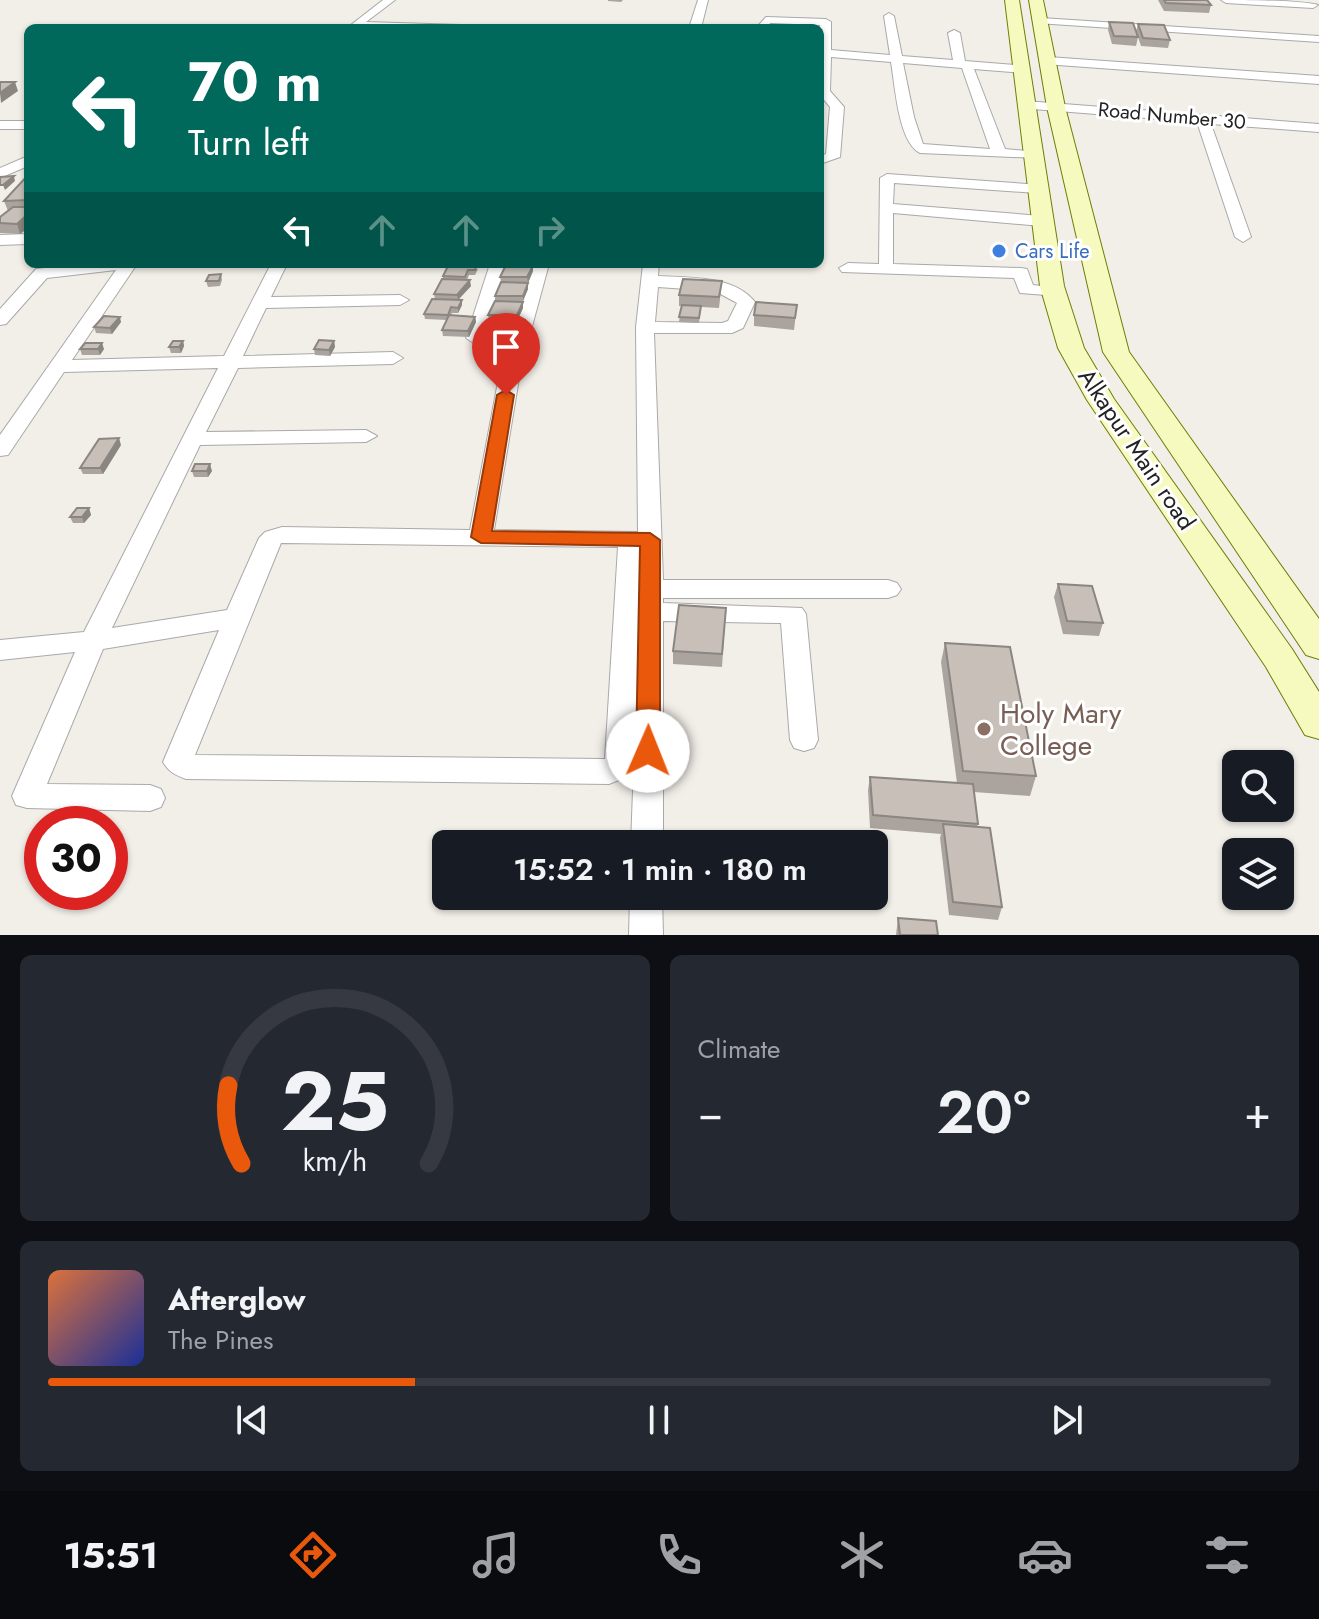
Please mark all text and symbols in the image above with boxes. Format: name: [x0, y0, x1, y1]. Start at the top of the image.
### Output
text: 70 m: [188, 41, 322, 122]
icon: left: [56, 56, 160, 160]
street label: Road Number 30: [1097, 95, 1247, 137]
text: Turn left: [188, 116, 309, 168]
icon: left: [276, 208, 320, 252]
icon: ahead: [360, 208, 404, 252]
icon: ahead: [444, 208, 488, 252]
icon: right: [528, 208, 572, 252]
place label: Cars Life: [1015, 237, 1089, 266]
marker: Cars Life: [990, 242, 1008, 260]
pin: [472, 313, 540, 395]
icon: arrive: [484, 325, 528, 369]
street label: Alkapur Main road: [1070, 361, 1204, 537]
place label: Holy Mary College: [1000, 693, 1122, 766]
position arrow: [606, 709, 690, 793]
marker: Holy Mary College: [975, 720, 993, 738]
map controls: [1222, 750, 1294, 910]
button: search: [1222, 750, 1294, 822]
speed limit sign: 30: [24, 806, 128, 910]
button: layers: [1222, 838, 1294, 910]
text: 15:52 · 1 min · 180 m: [513, 848, 807, 891]
text: Climate: [698, 1030, 780, 1068]
text: 25: [281, 1041, 389, 1161]
text: 20°: [937, 1069, 1031, 1156]
text: −: [698, 1081, 723, 1145]
text: +: [1244, 1081, 1271, 1145]
text: km/h: [302, 1140, 367, 1182]
text: Afterglow: [168, 1278, 305, 1321]
text: The Pines: [168, 1321, 273, 1359]
icon: previous: [230, 1398, 274, 1442]
icon: pause: [637, 1398, 681, 1442]
icon: next: [1045, 1398, 1089, 1442]
icon: directions: [285, 1527, 341, 1583]
icon: music: [468, 1527, 524, 1583]
icon: phone: [651, 1527, 707, 1583]
icon: climate: [834, 1527, 890, 1583]
icon: car: [1017, 1527, 1073, 1583]
icon: filters: [1199, 1527, 1255, 1583]
text: 15:51: [63, 1529, 158, 1581]

